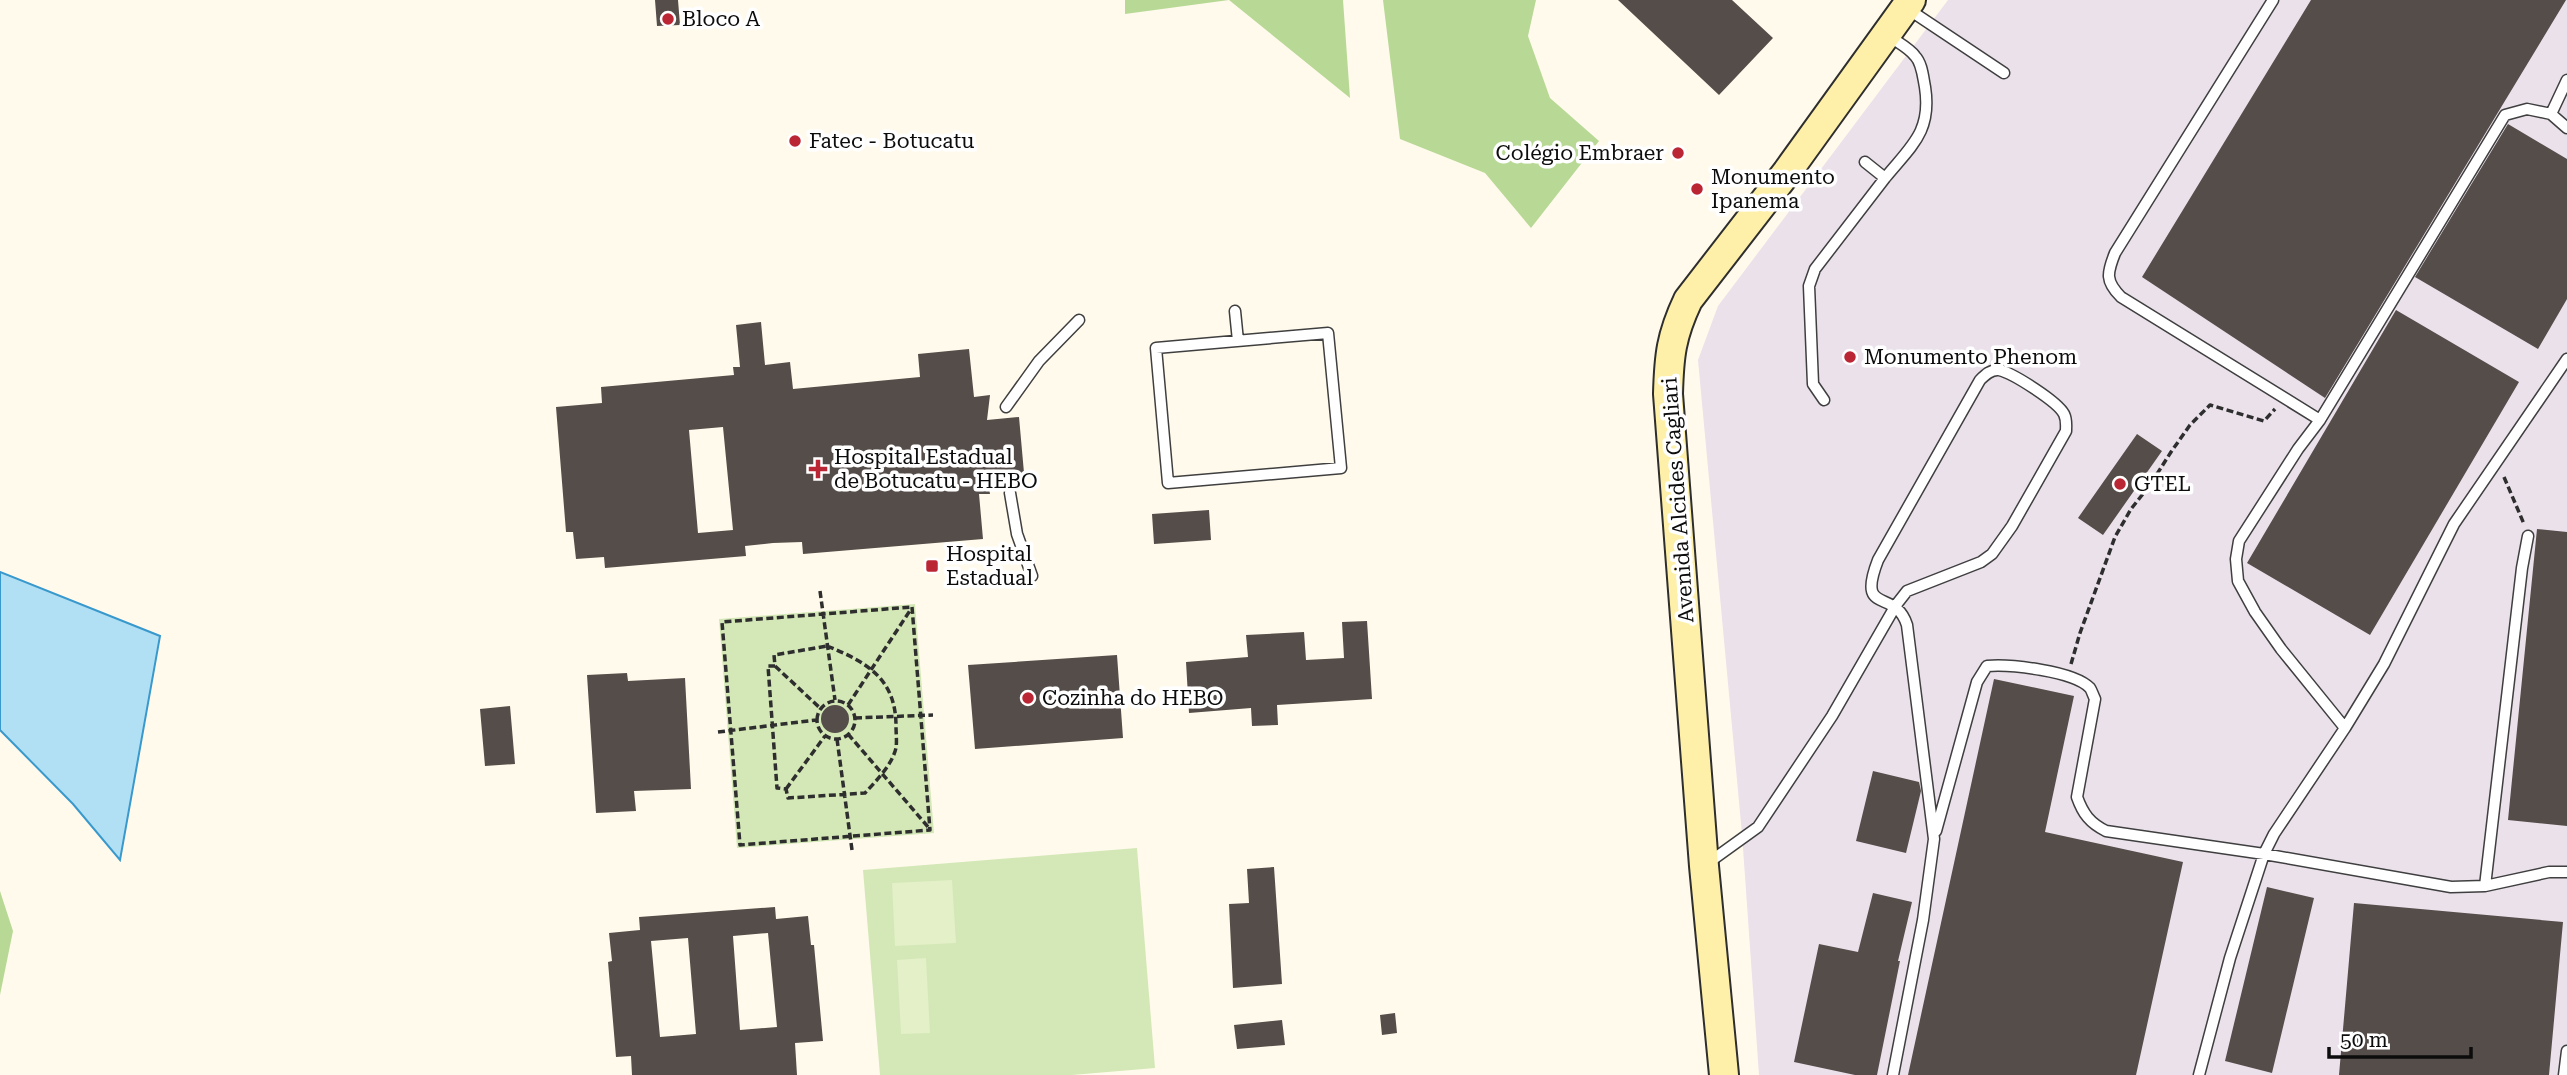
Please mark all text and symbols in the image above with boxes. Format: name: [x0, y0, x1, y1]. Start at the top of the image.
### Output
place label: Bloco A: [682, 7, 760, 31]
marker: Bloco A: [660, 11, 676, 27]
place label: Fatec - Botucatu: [809, 129, 974, 153]
marker: Fatec - Botucatu: [787, 133, 803, 149]
place label: Colégio Embraer: [1496, 141, 1664, 165]
marker: Colégio Embraer: [1670, 145, 1686, 161]
place label: Monumento Ipanema: [1711, 165, 1835, 213]
marker: Monumento Ipanema: [1689, 181, 1705, 197]
place label: Monumento Phenom: [1864, 345, 2077, 369]
marker: Monumento Phenom: [1842, 349, 1858, 365]
street label: Avenida Alcides Cagliari: [1657, 376, 1699, 624]
place label: Hospital Estadual de Botucatu - HEBO: [834, 445, 1038, 493]
marker: Hospital Estadual de Botucatu - HEBO: [808, 459, 828, 479]
place label: GTEL: [2134, 472, 2191, 496]
marker: GTEL: [2112, 476, 2128, 492]
place label: Hospital Estadual: [946, 542, 1033, 590]
marker: Hospital Estadual: [924, 558, 940, 574]
place label: Cozinha do HEBO: [1042, 686, 1223, 710]
marker: Cozinha do HEBO: [1020, 690, 1036, 706]
scale bar: [2329, 1016, 2471, 1060]
text: 50 m: [2340, 1028, 2388, 1052]

